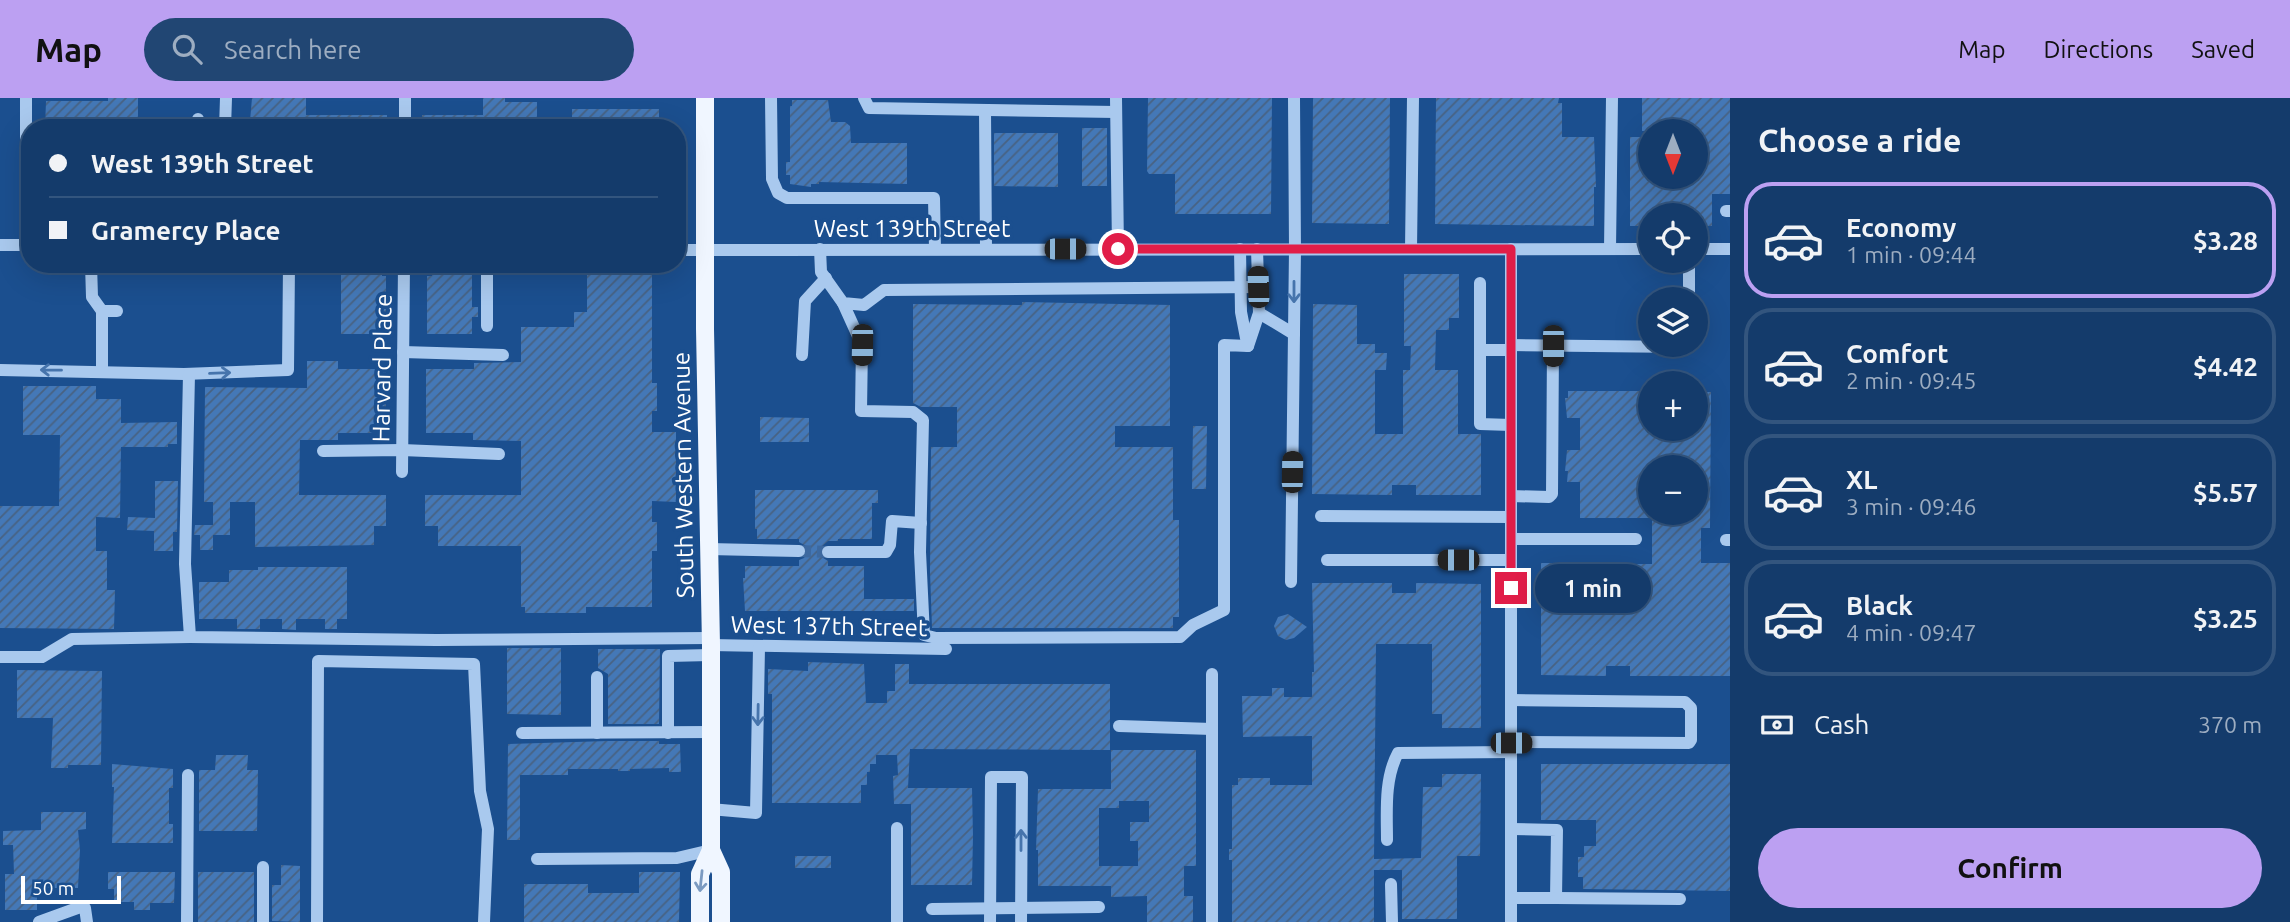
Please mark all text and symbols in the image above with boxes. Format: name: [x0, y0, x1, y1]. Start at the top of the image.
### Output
search box: [144, 18, 634, 81]
icon: search: [168, 30, 206, 68]
text: Map: [35, 31, 102, 68]
text: Search here: [224, 35, 362, 64]
text: Map: [1958, 36, 2005, 63]
text: Directions: [2043, 36, 2153, 63]
text: Saved: [2191, 36, 2255, 63]
north arrow: [1638, 119, 1708, 189]
map controls: [1638, 119, 1708, 525]
text: Choose a ride: [1758, 122, 1961, 158]
text: West 139th Street: [91, 149, 314, 178]
button: locate: [1638, 203, 1708, 273]
icon: car: [1762, 209, 1825, 272]
text: Economy: [1846, 213, 1956, 242]
street label: West 139th Street: [814, 215, 1011, 242]
text: Gramercy Place: [91, 216, 280, 245]
text: $3.28: [2193, 226, 2258, 255]
route start: [1102, 233, 1134, 265]
car: [1045, 239, 1087, 260]
text: 1 min · 09:44: [1846, 242, 1977, 267]
car: [1247, 266, 1270, 308]
one-way arrow: [1287, 280, 1301, 303]
button: layers: [1638, 287, 1708, 357]
street label: Harvard Place: [367, 293, 397, 443]
car: [852, 324, 873, 366]
car: [1543, 325, 1564, 367]
icon: car: [1762, 335, 1825, 398]
text: Comfort: [1846, 339, 1949, 368]
street label: South Western Avenue: [667, 352, 699, 598]
text: $4.42: [2193, 352, 2258, 381]
one-way arrow: [40, 364, 63, 377]
one-way arrow: [208, 366, 231, 379]
text: 2 min · 09:45: [1846, 368, 1977, 393]
button: +: [1638, 371, 1708, 441]
car: [1282, 451, 1303, 493]
button: −: [1638, 455, 1708, 525]
icon: car: [1762, 461, 1825, 524]
text: XL: [1846, 465, 1877, 494]
text: $5.57: [2193, 478, 2258, 507]
text: 3 min · 09:46: [1846, 494, 1977, 519]
car: [1438, 550, 1480, 571]
callout: 1 min: [1536, 564, 1651, 612]
route end: [1495, 572, 1527, 604]
text: 1 min: [1564, 576, 1622, 601]
icon: car: [1762, 587, 1825, 650]
text: Black: [1846, 591, 1913, 620]
text: $3.25: [2193, 604, 2258, 633]
street label: West 137th Street: [730, 611, 928, 641]
text: 4 min · 09:47: [1846, 620, 1977, 645]
one-way arrow: [751, 704, 764, 727]
icon: cash: [1758, 706, 1796, 744]
text: Cash: [1814, 710, 1869, 739]
text: 370 m: [2198, 712, 2262, 737]
car: [1491, 733, 1533, 754]
one-way arrow: [1014, 828, 1028, 851]
button: Confirm: [1758, 828, 2262, 908]
one-way arrow: [694, 869, 707, 892]
scale bar: [21, 873, 121, 905]
text: 50 m: [32, 877, 74, 899]

